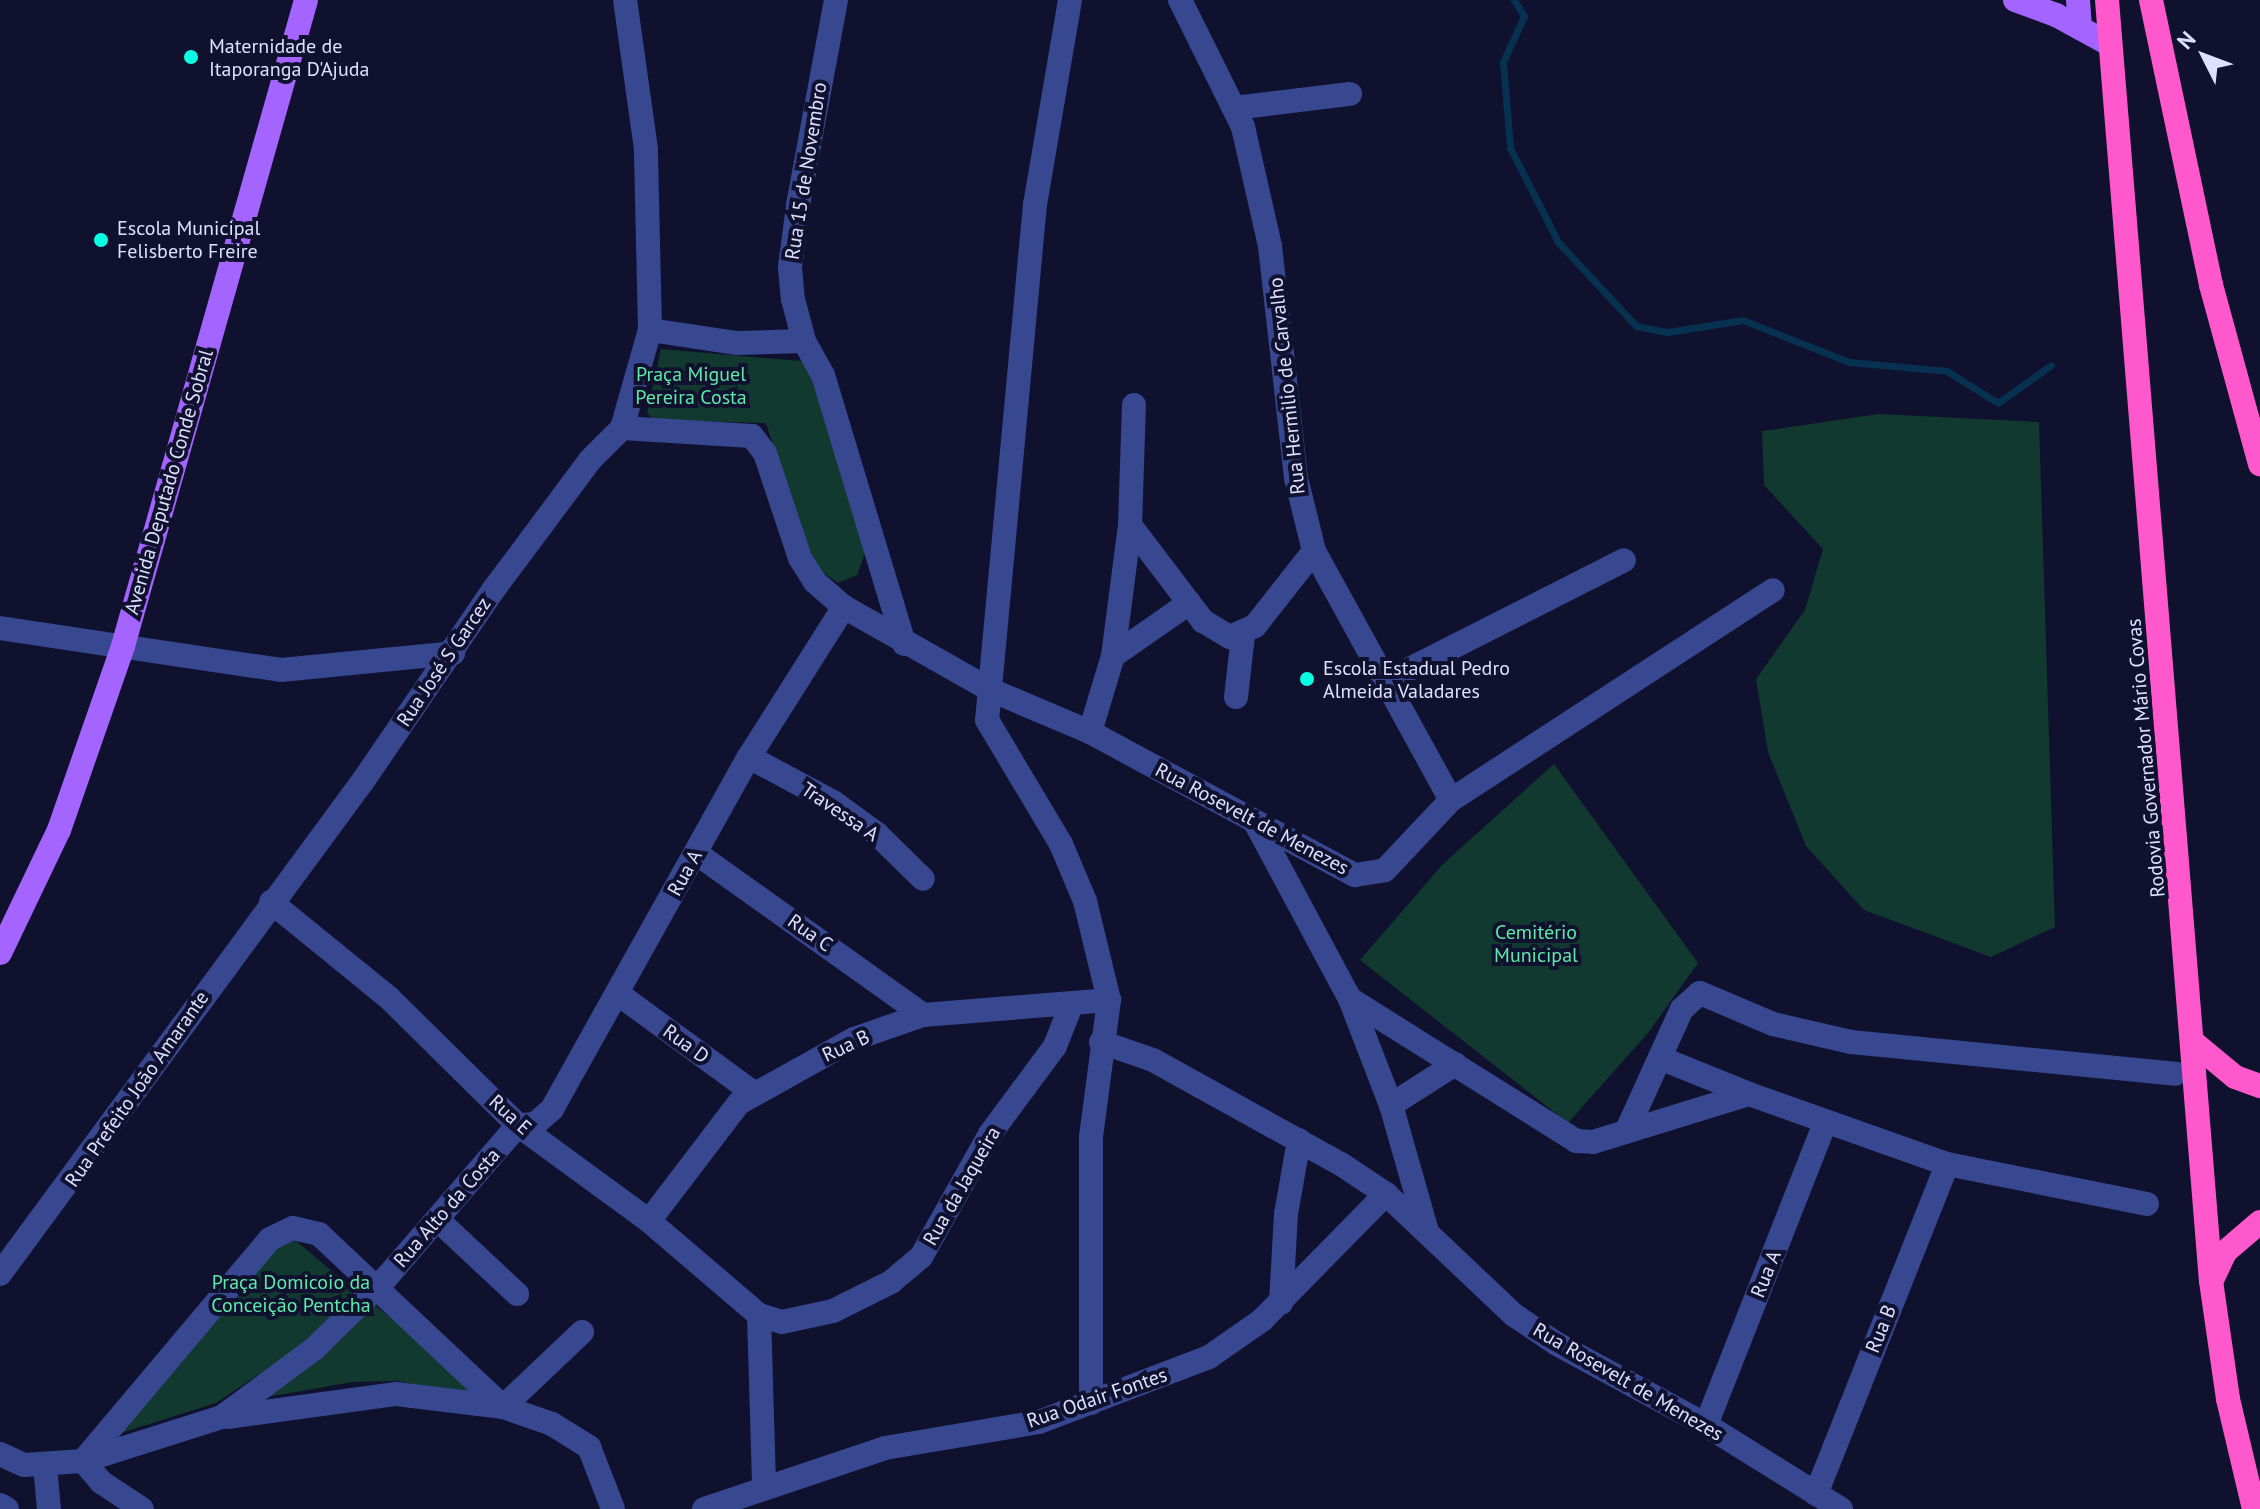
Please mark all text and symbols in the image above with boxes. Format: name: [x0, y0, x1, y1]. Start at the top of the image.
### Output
north arrow: [2164, 16, 2244, 96]
text: N: [2171, 25, 2201, 55]
place label: Maternidade de Itaporanga D'Ajuda: [209, 34, 369, 81]
marker: Maternidade de Itaporanga D'Ajuda: [180, 46, 202, 68]
street label: Rua 15 de Novembro: [780, 81, 832, 261]
place label: Escola Municipal Felisberto Freire: [117, 216, 260, 263]
marker: Escola Municipal Felisberto Freire: [92, 231, 110, 249]
street label: Rua Hermilio de Carvalho: [1264, 276, 1310, 496]
street label: Avenida Deputado Conde Sobral: [120, 347, 218, 617]
park label: Praça Miguel Pereira Costa: [635, 362, 747, 409]
street label: Rua José S Garcez: [392, 593, 496, 731]
street label: Rodovia Governador Mário Covas: [2122, 618, 2170, 898]
place label: Escola Estadual Pedro Almeida Valadares: [1323, 656, 1510, 703]
marker: Escola Estadual Pedro Almeida Valadares: [1298, 670, 1316, 688]
street label: Rua Rosevelt de Menezes: [1151, 758, 1353, 880]
street label: Travessa A: [796, 777, 884, 847]
street label: Rua A: [663, 846, 707, 900]
street label: Rua C: [783, 909, 837, 957]
park label: Cemitério Municipal: [1494, 921, 1578, 968]
street label: Rua Prefeito João Amarante: [60, 986, 214, 1192]
street label: Rua D: [658, 1019, 714, 1069]
street label: Rua B: [819, 1025, 873, 1067]
street label: Rua E: [484, 1090, 536, 1140]
street label: Rua da Jaqueira: [918, 1122, 1006, 1250]
street label: Rua Alto da Costa: [389, 1143, 505, 1273]
street label: Rua A: [1746, 1247, 1786, 1301]
park label: Praça Domicoio da Conceição Pentcha: [211, 1270, 371, 1317]
street label: Rua B: [1861, 1302, 1901, 1356]
street label: Rua Rosevelt de Menezes: [1529, 1318, 1727, 1446]
street label: Rua Odair Fontes: [1024, 1363, 1170, 1433]

